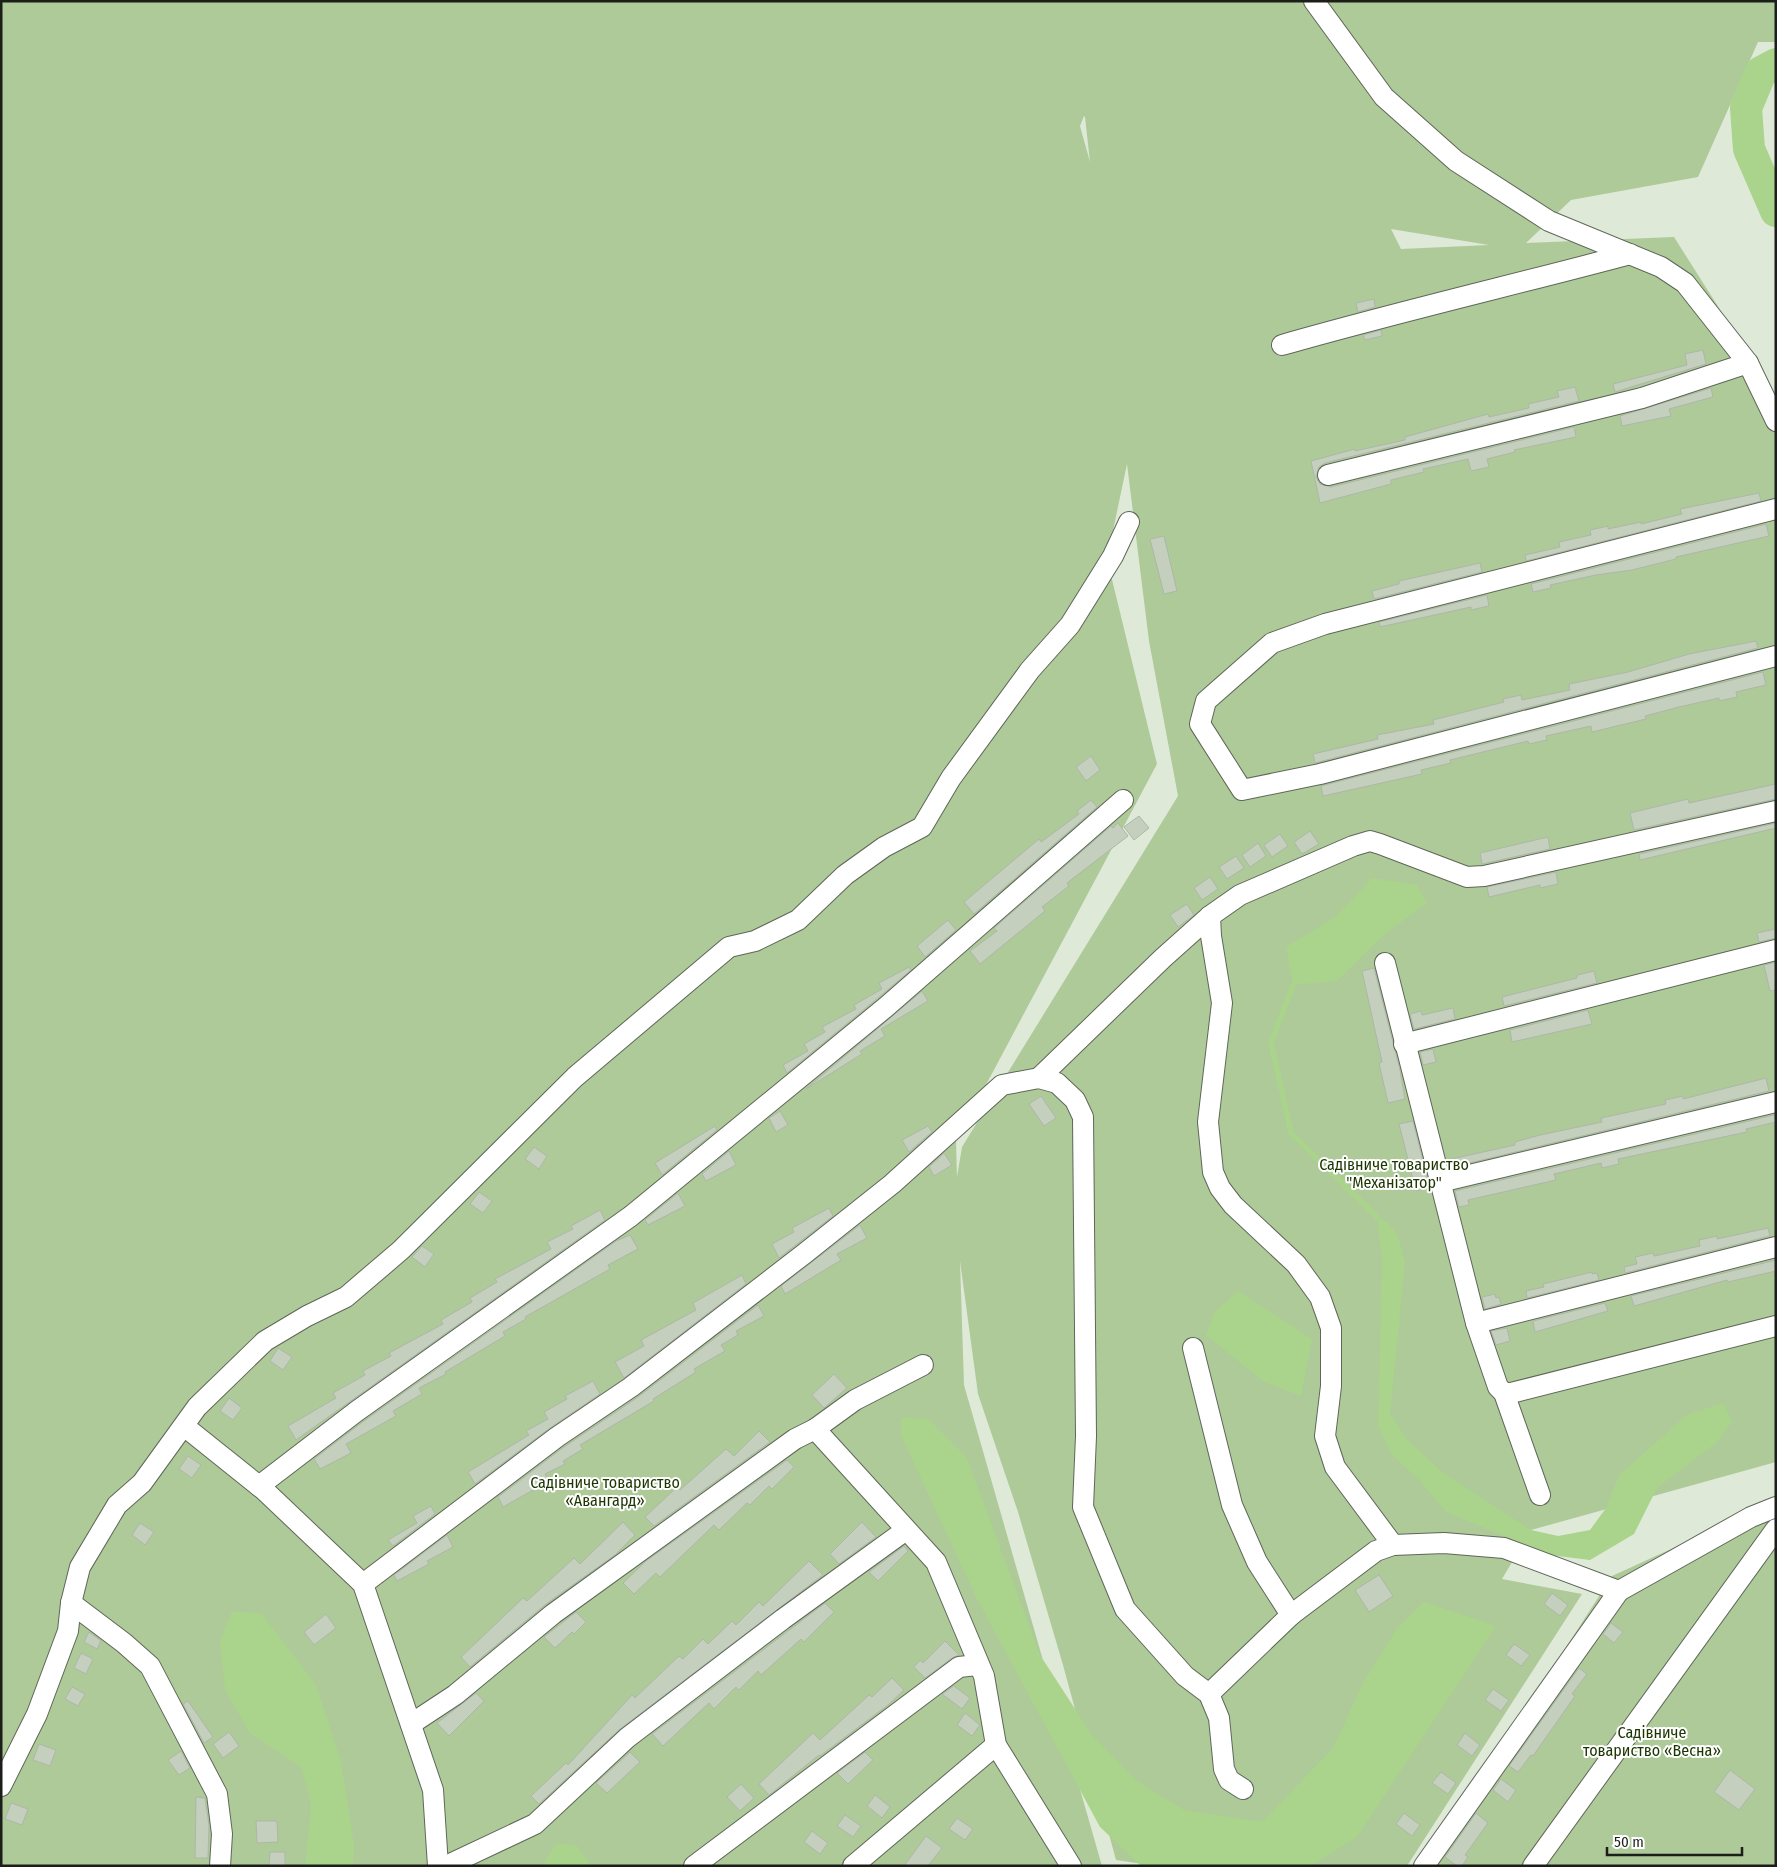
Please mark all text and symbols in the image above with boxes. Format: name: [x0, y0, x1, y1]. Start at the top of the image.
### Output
park label: Садівниче товариство "Механізатор": [1319, 1155, 1469, 1192]
park label: Садівниче товариство «Авангард»: [530, 1473, 680, 1510]
park label: Садівниче товариство «Весна»: [1583, 1723, 1721, 1760]
scale bar: [1607, 1824, 1742, 1856]
text: 50 m: [1614, 1833, 1644, 1851]

